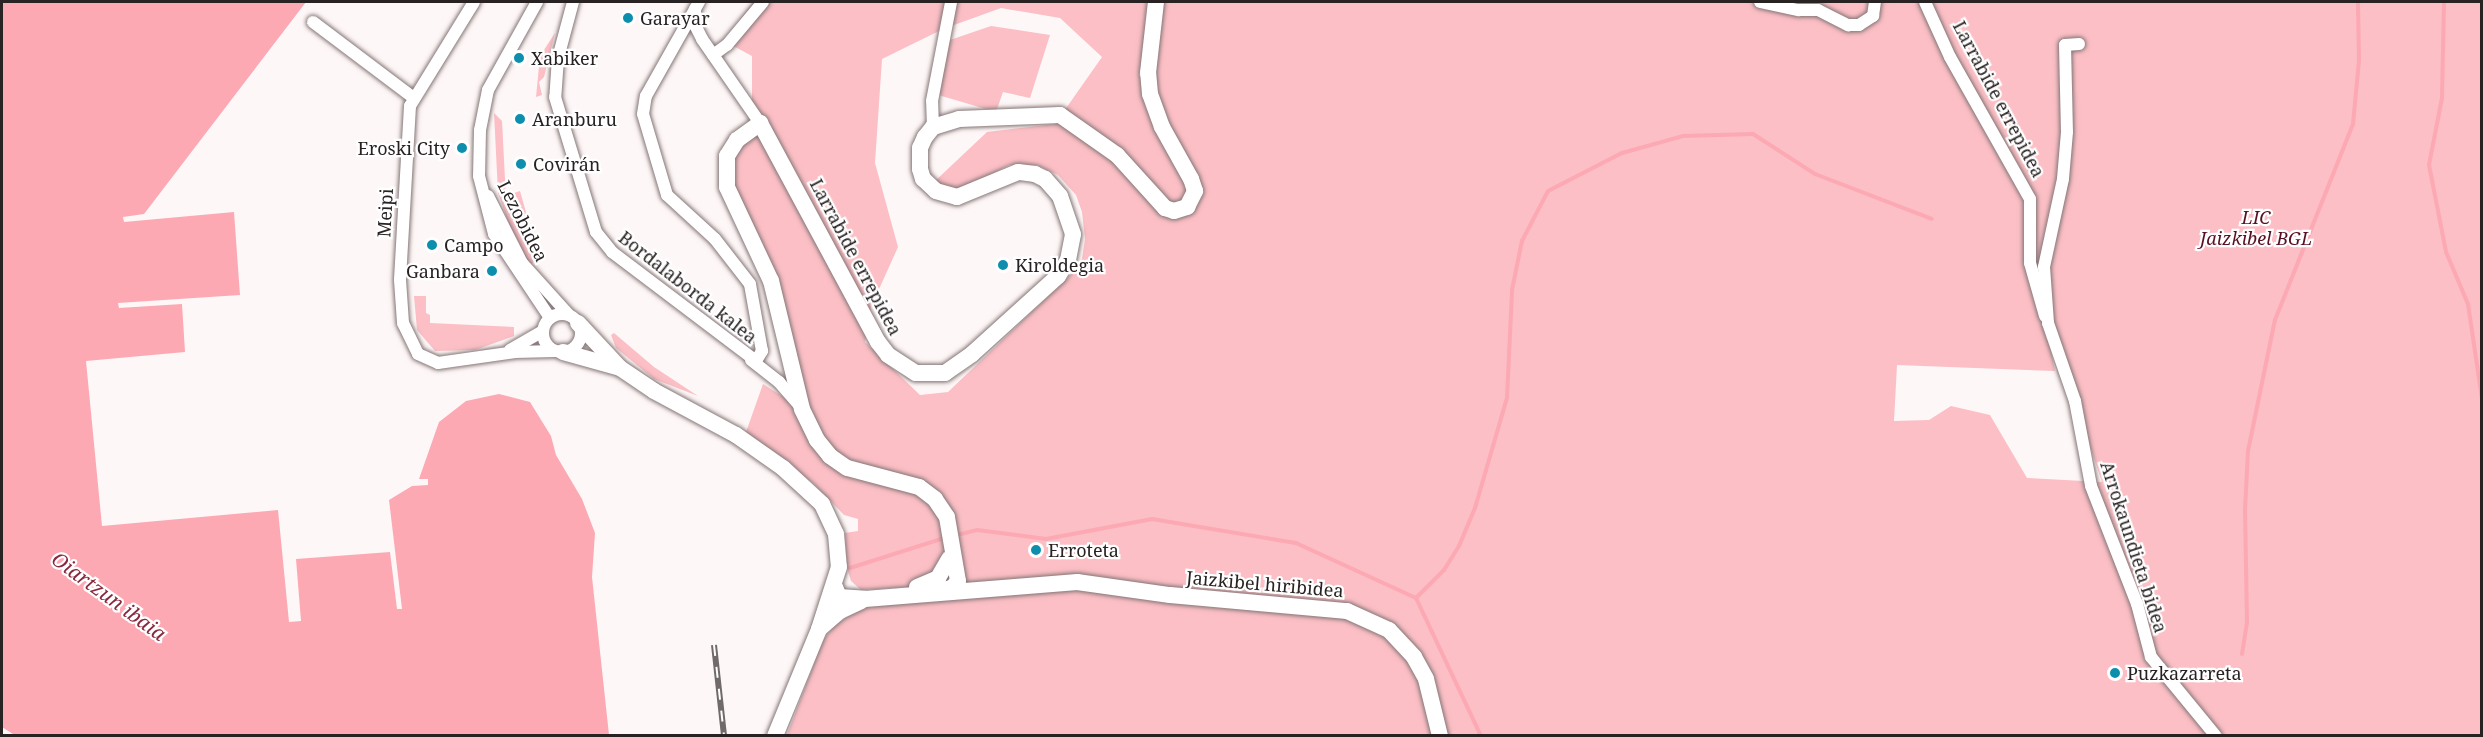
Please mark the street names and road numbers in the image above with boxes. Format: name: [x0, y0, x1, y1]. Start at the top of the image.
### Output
street label: Larrabide errepidea: [1949, 17, 2049, 181]
street label: Larrabide errepidea: [806, 175, 906, 339]
street label: Lezobidea: [493, 177, 553, 265]
street label: Meipi: [373, 188, 397, 238]
street label: Bordalaborda kalea: [615, 226, 761, 348]
street label: Arrokaundieta bidea: [2096, 459, 2172, 635]
street label: Jaizkibel hiribidea: [1185, 566, 1345, 602]

